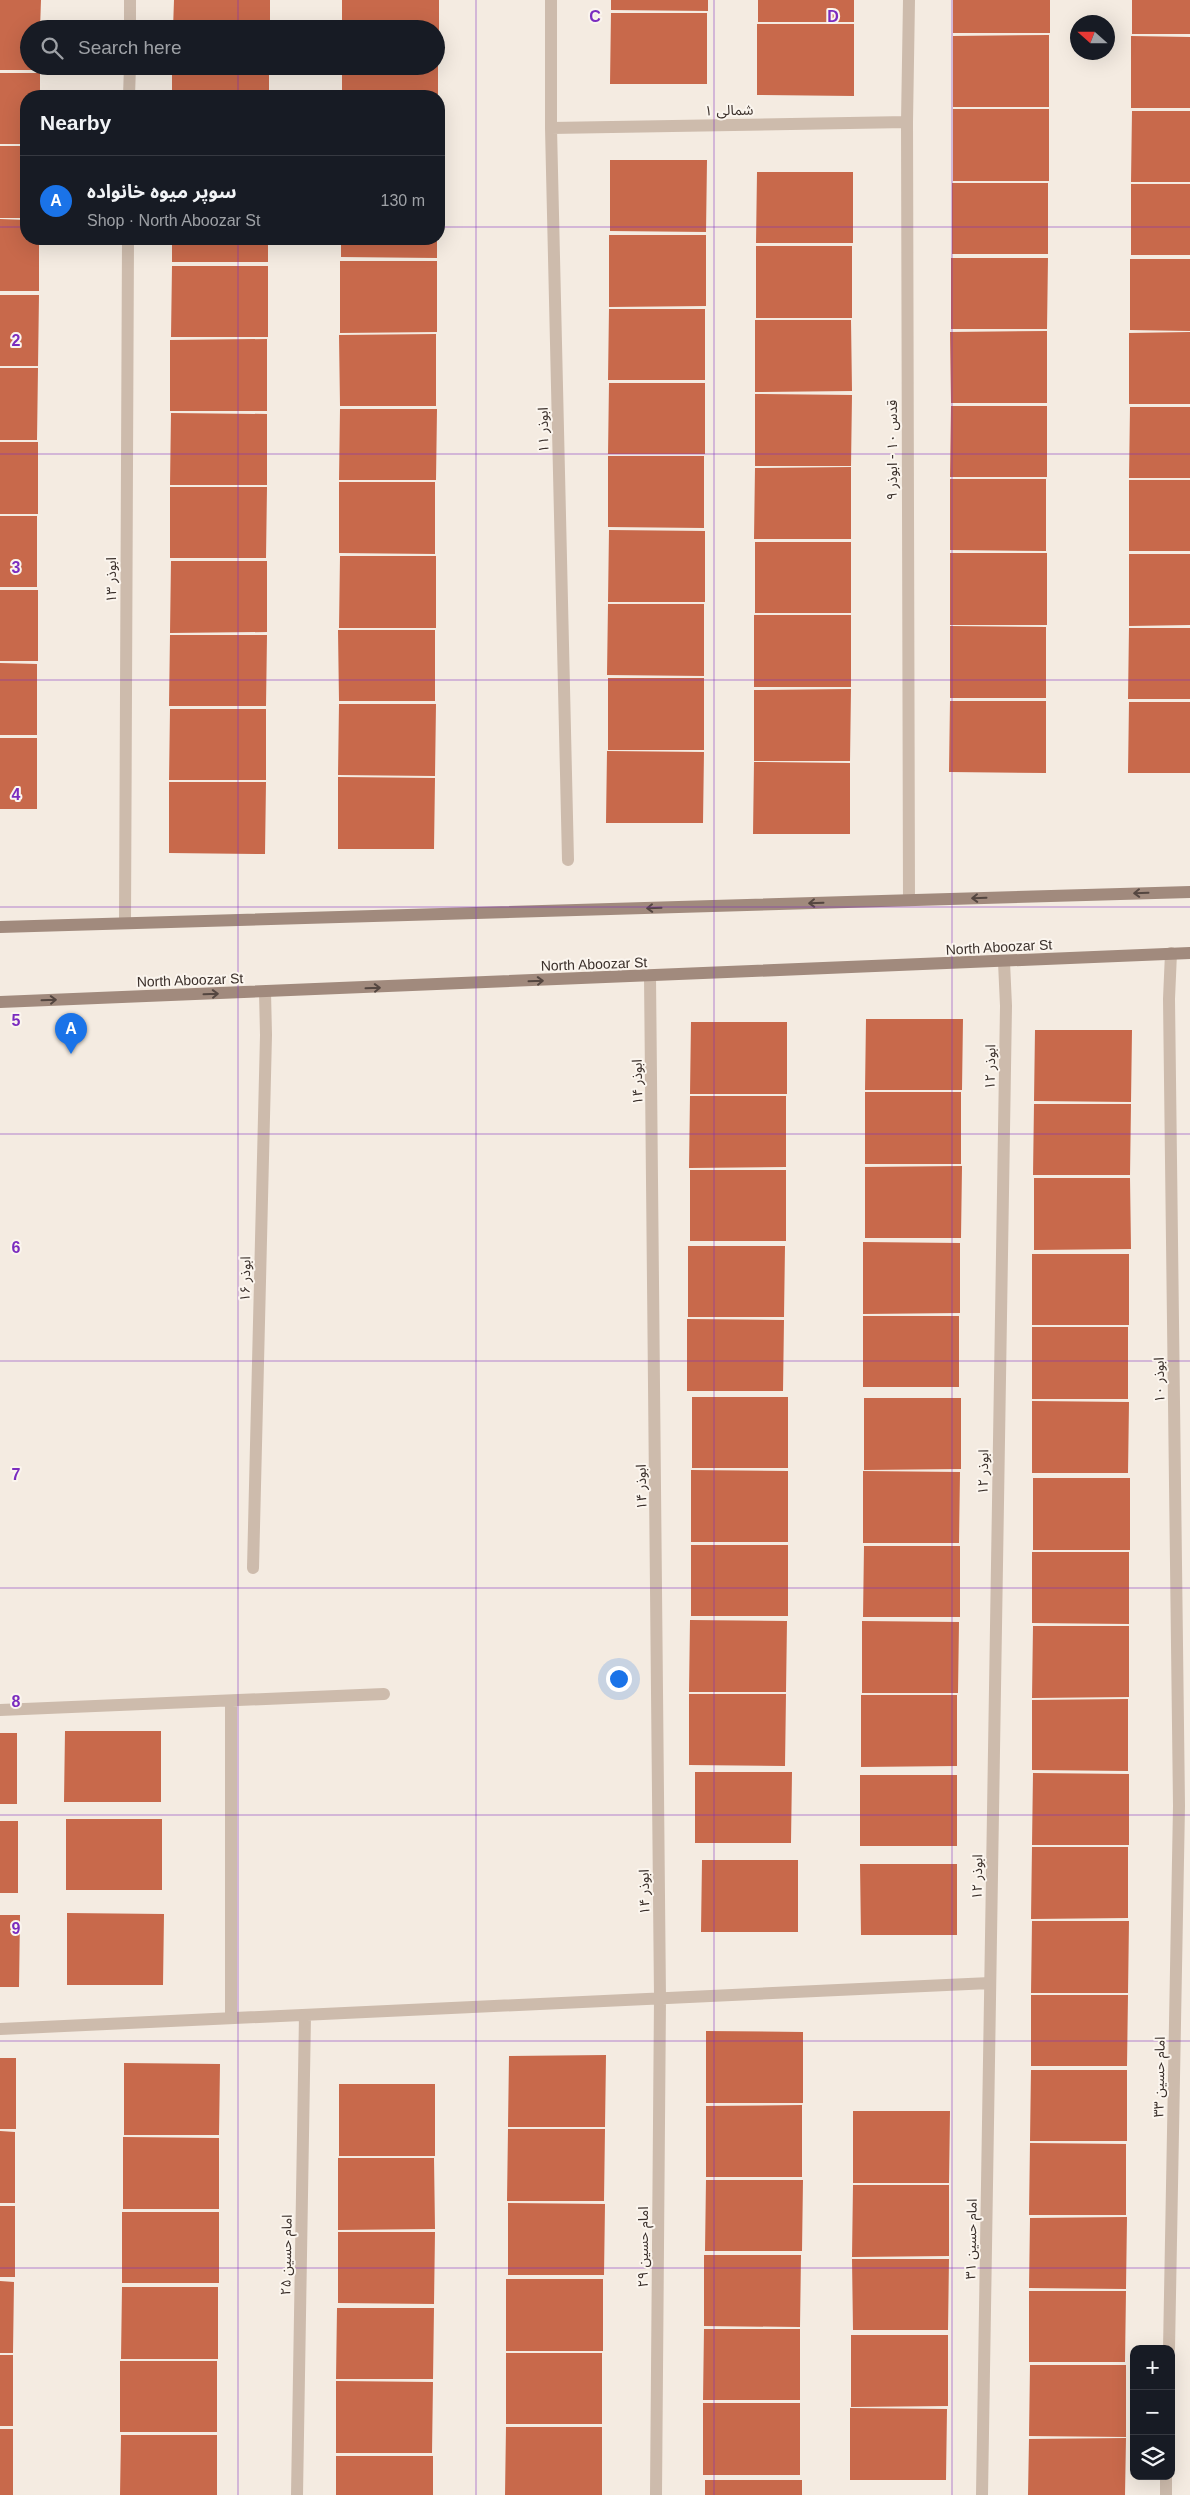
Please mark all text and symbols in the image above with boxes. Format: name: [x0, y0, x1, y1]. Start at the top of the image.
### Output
text: C: [589, 8, 601, 25]
text: D: [827, 8, 839, 25]
north arrow: [1070, 15, 1115, 60]
search box: [20, 20, 445, 75]
icon: search: [38, 34, 66, 62]
text: Search here: [78, 37, 182, 58]
street label: شمالی ۱: [704, 102, 754, 119]
text: Nearby: [40, 111, 111, 134]
text: سوپر میوه خانواده: [87, 181, 237, 202]
text: A: [50, 192, 62, 209]
text: 130 m: [381, 192, 425, 209]
text: Shop · North Aboozar St: [87, 212, 260, 229]
text: 2: [12, 332, 21, 349]
street label: قدس ۱۰ - ابوذر ۹: [884, 400, 901, 500]
street label: ابوذر ۱۱: [535, 407, 552, 453]
street label: ابوذر ۱۳: [103, 557, 120, 603]
text: 3: [12, 559, 21, 576]
text: 4: [12, 786, 21, 803]
one-way arrow: [1134, 888, 1150, 898]
one-way arrow: [971, 893, 988, 903]
one-way arrow: [809, 898, 825, 907]
one-way arrow: [646, 903, 662, 912]
street label: North Aboozar St: [945, 936, 1053, 958]
street label: North Aboozar St: [540, 954, 648, 974]
street label: North Aboozar St: [136, 970, 244, 990]
one-way arrow: [528, 976, 544, 986]
one-way arrow: [365, 983, 381, 992]
one-way arrow: [202, 989, 219, 999]
one-way arrow: [40, 996, 56, 1005]
text: 5: [12, 1012, 21, 1029]
pin: A: [55, 1013, 87, 1054]
street label: ابوذر ۱۲: [982, 1044, 999, 1090]
street label: ابوذر ۱۴: [629, 1059, 646, 1105]
text: 6: [12, 1239, 21, 1256]
street label: ابوذر ۱۶: [237, 1256, 254, 1302]
street label: ابوذر ۱۰: [1151, 1357, 1168, 1403]
street label: ابوذر ۱۲: [975, 1449, 992, 1495]
street label: ابوذر ۱۴: [633, 1464, 650, 1510]
text: 7: [12, 1466, 21, 1483]
your location: [606, 1666, 632, 1692]
text: 8: [12, 1693, 21, 1710]
street label: ابوذر ۱۲: [969, 1854, 986, 1900]
street label: ابوذر ۱۴: [636, 1869, 653, 1915]
text: 9: [12, 1920, 21, 1937]
street label: امام حسین ۳۳: [1150, 2036, 1171, 2118]
street label: امام حسین ۳۱: [962, 2198, 983, 2280]
street label: امام حسین ۲۹: [635, 2207, 654, 2287]
street label: امام حسین ۲۵: [277, 2214, 298, 2296]
map controls: [1130, 2345, 1175, 2480]
button: +: [1130, 2345, 1175, 2390]
button: −: [1130, 2390, 1175, 2435]
button: layers: [1130, 2435, 1175, 2480]

